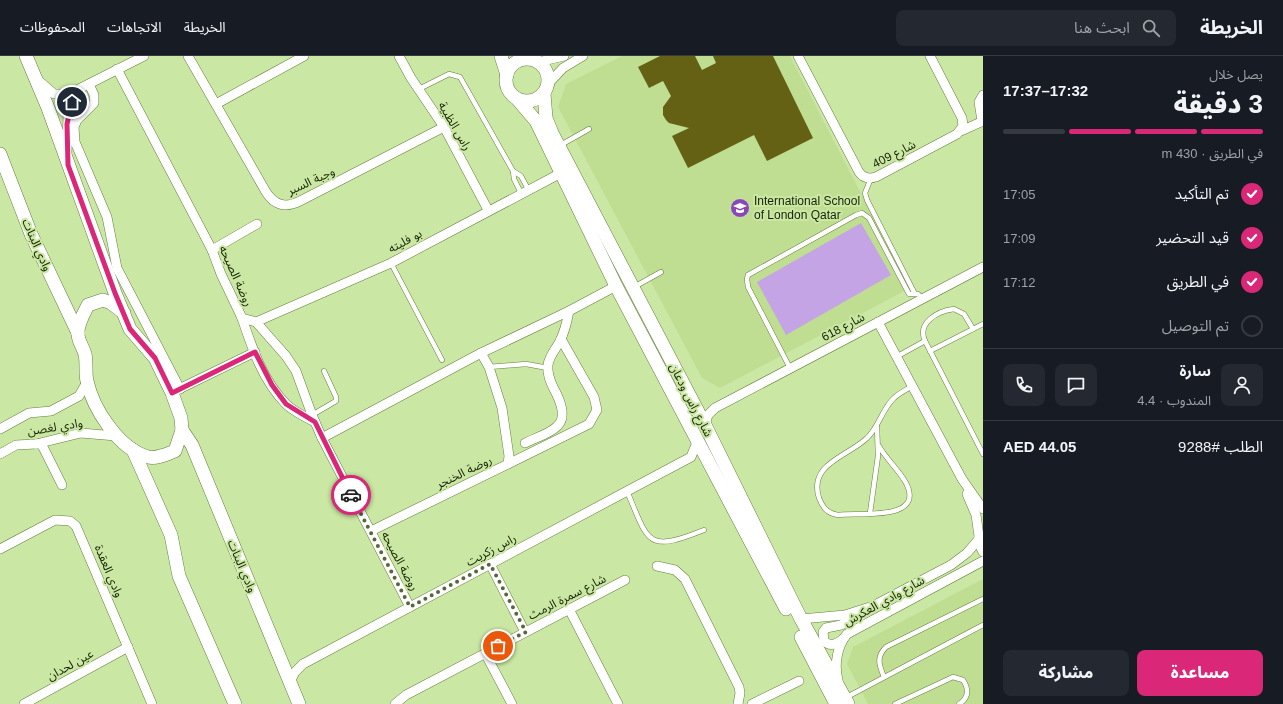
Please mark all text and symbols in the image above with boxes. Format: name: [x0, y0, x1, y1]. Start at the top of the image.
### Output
search box: [896, 10, 1176, 46]
icon: search: [1140, 17, 1162, 39]
text: الخريطة: [1200, 17, 1263, 38]
text: المحفوظات: [20, 19, 85, 35]
text: الاتجاهات: [107, 19, 162, 35]
text: الخريطة: [184, 19, 226, 35]
text: ابحث هنا: [1074, 19, 1130, 36]
text: يصل خلال: [1209, 67, 1263, 82]
text: 17:32–17:37: [1003, 82, 1088, 99]
pin: [55, 85, 89, 119]
text: 3 دقيقة: [1173, 89, 1263, 119]
icon: home: [61, 91, 83, 113]
street label: راس الظبية: [435, 99, 474, 153]
street label: شارع 409: [870, 137, 919, 173]
text: في الطريق · 430 m: [1161, 146, 1263, 161]
street label: وجبة السبر: [284, 164, 337, 199]
icon: check: [1241, 183, 1263, 205]
text: تم التأكيد: [1175, 185, 1229, 202]
text: 17:05: [1003, 187, 1036, 202]
place label: International School of London Qatar: [754, 194, 860, 222]
school or university icon: International School of London Qatar: [729, 197, 751, 219]
street label: وادي البنات: [17, 217, 55, 275]
street label: بو فليته: [386, 226, 424, 256]
icon: check: [1241, 227, 1263, 249]
text: قيد التحضير: [1156, 229, 1229, 246]
text: 17:09: [1003, 231, 1036, 246]
street label: روضة الصيحه: [216, 243, 256, 309]
icon: check: [1241, 271, 1263, 293]
text: في الطريق: [1167, 273, 1229, 290]
text: 17:12: [1003, 275, 1036, 290]
street label: شارع 618: [819, 310, 868, 346]
text: تم التوصيل: [1162, 317, 1229, 334]
street label: شارع راس ودعان: [665, 361, 715, 440]
text: سارة: [1179, 362, 1211, 379]
button: phone: [1003, 364, 1045, 406]
button: chat: [1055, 364, 1097, 406]
button: person: [1221, 364, 1263, 406]
text: المندوب · 4.4: [1137, 393, 1211, 408]
street label: وادي لغصن: [26, 416, 84, 441]
text: AED 44.05: [1003, 438, 1076, 455]
text: الطلب #9288: [1178, 438, 1263, 455]
street label: روضة الخنجر: [433, 453, 494, 492]
courier: [331, 475, 371, 515]
icon: car: [340, 484, 362, 506]
street label: روضة الصيحه: [378, 529, 421, 593]
street label: راس زكريت: [464, 531, 518, 569]
street label: وادي البنات: [222, 537, 259, 596]
street label: وادي العقدة: [89, 543, 126, 601]
street label: شارع سمرة الرمث: [526, 571, 609, 624]
street label: شارع وادي العكرش: [841, 573, 928, 631]
pin: [481, 629, 515, 663]
icon: bag: [487, 635, 509, 657]
street label: عين لحدان: [44, 647, 96, 683]
button: مشاركة: [1003, 650, 1129, 696]
button: مساعدة: [1137, 650, 1263, 696]

